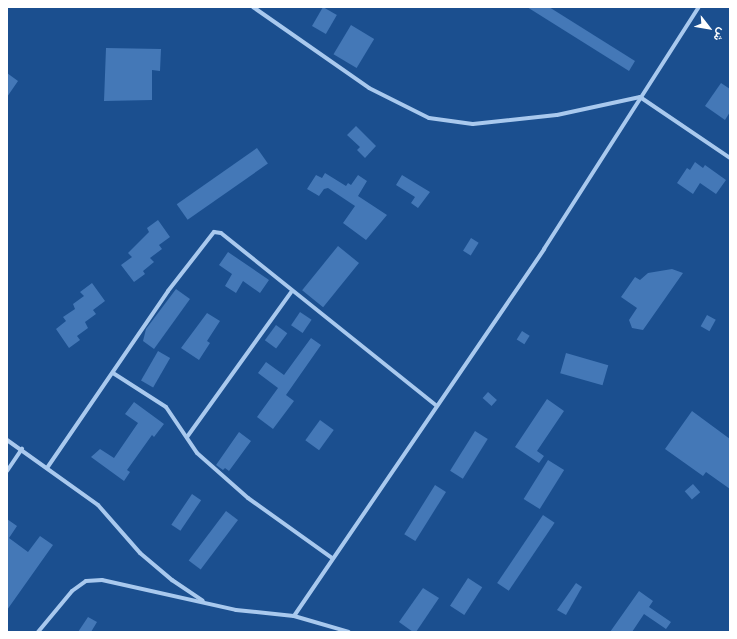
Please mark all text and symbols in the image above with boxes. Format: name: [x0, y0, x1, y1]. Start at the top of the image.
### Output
north arrow: [689, 8, 729, 48]
text: ش: [711, 25, 729, 43]

